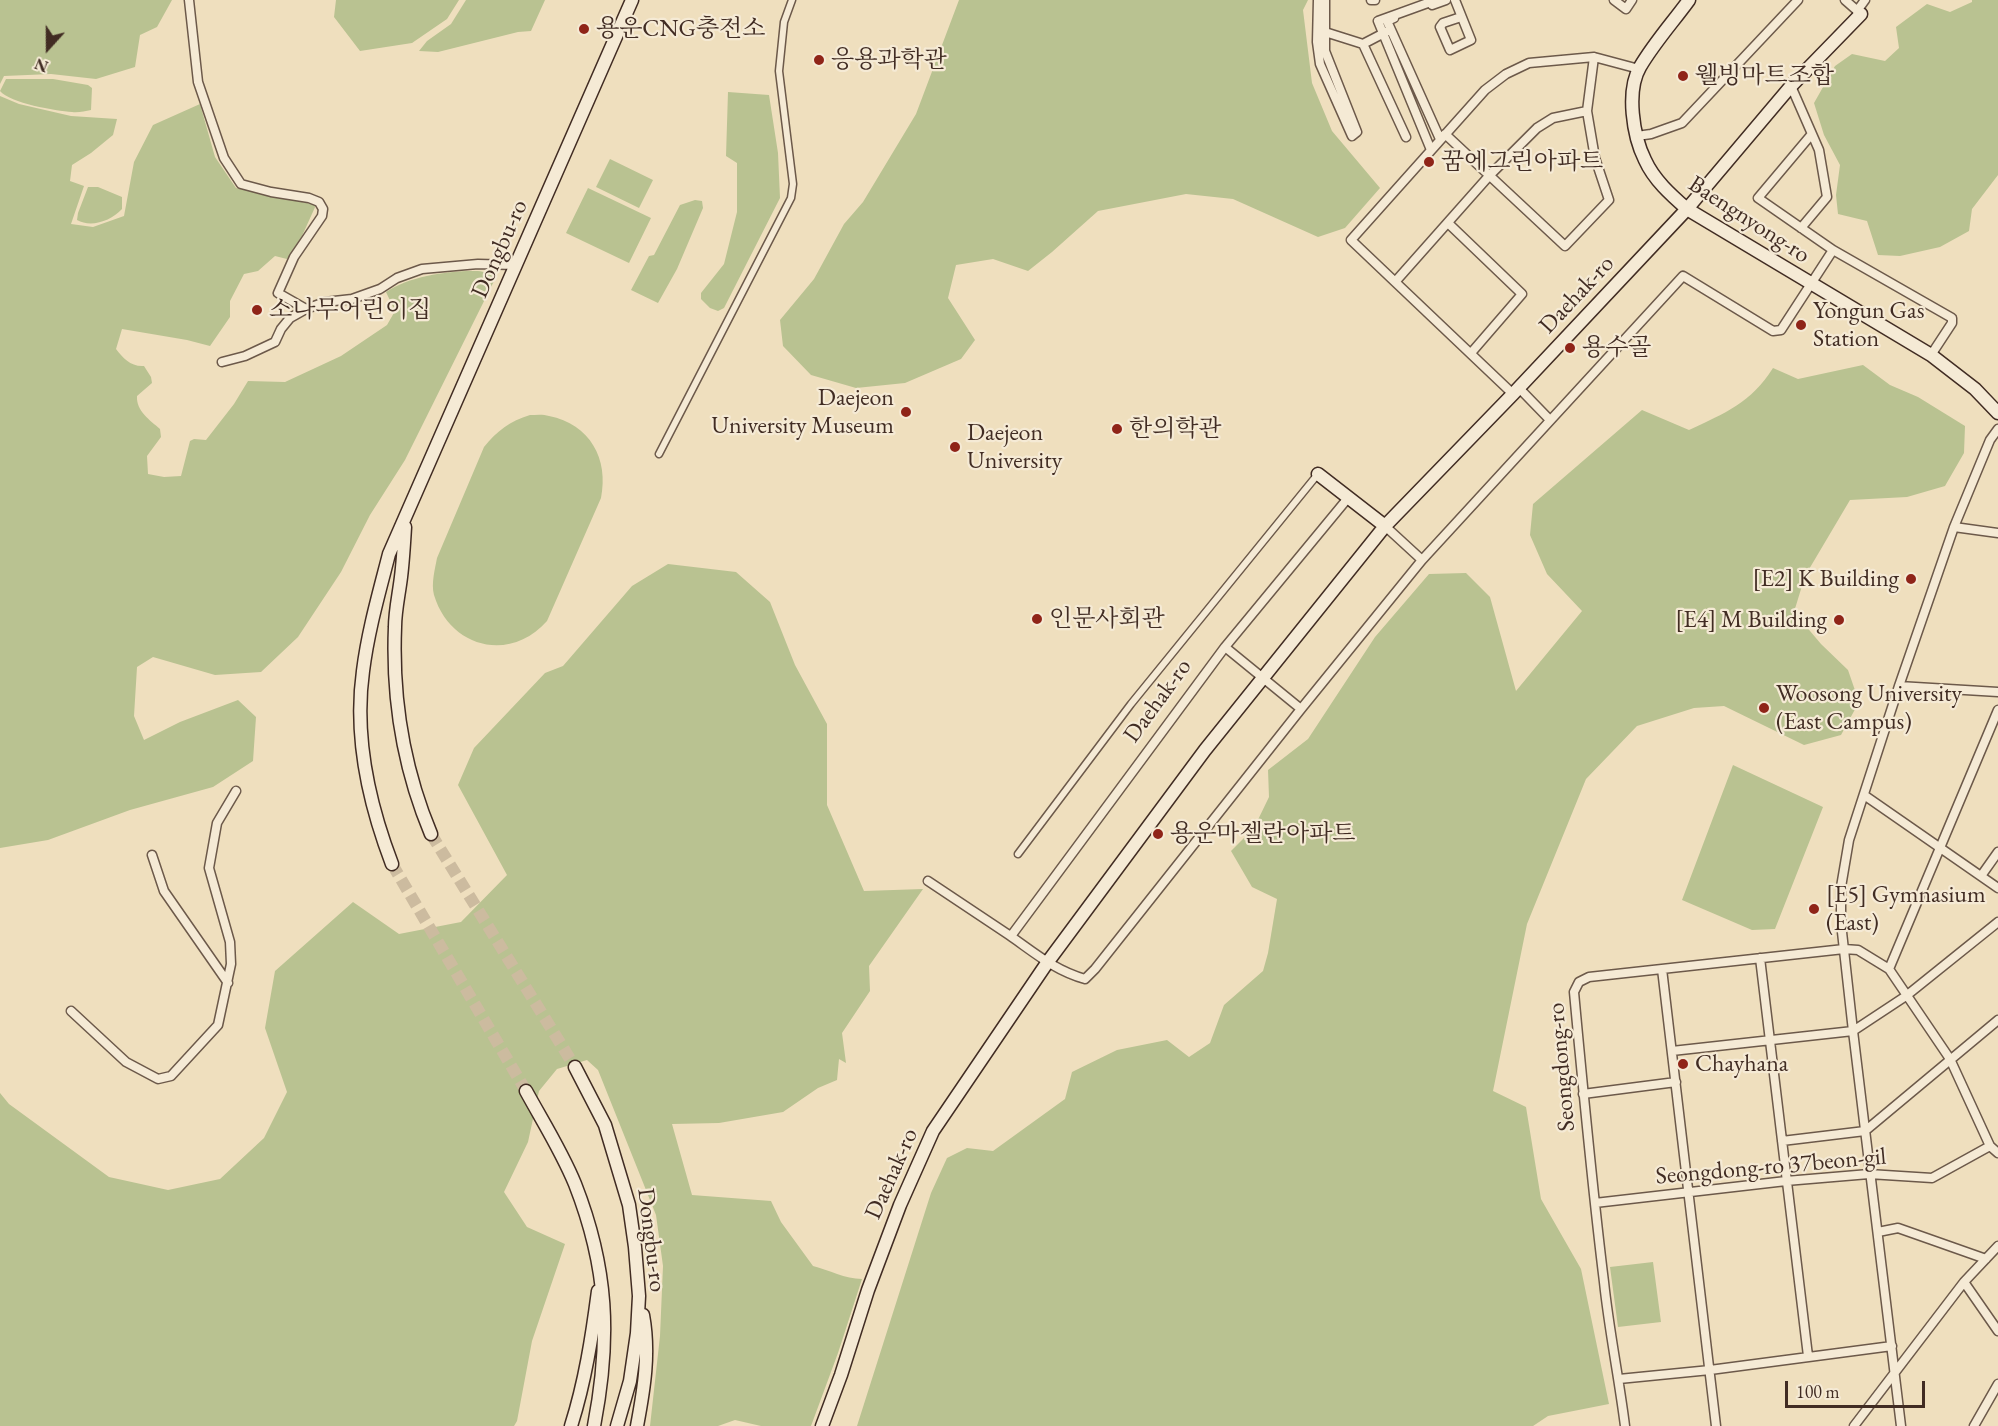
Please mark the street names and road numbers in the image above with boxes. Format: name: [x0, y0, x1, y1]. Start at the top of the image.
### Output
street label: Baengnyong-ro: [1683, 170, 1815, 270]
street label: Dongbu-ro: [466, 195, 534, 303]
street label: Daehak-ro: [1533, 250, 1621, 340]
street label: Daehak-ro: [1118, 653, 1198, 749]
street label: Seongdong-ro: [1542, 1002, 1582, 1132]
street label: Daehak-ro: [859, 1124, 925, 1224]
street label: Seongdong-ro 37beon-gil: [1654, 1143, 1888, 1191]
street label: Dongbu-ro: [630, 1186, 672, 1294]

